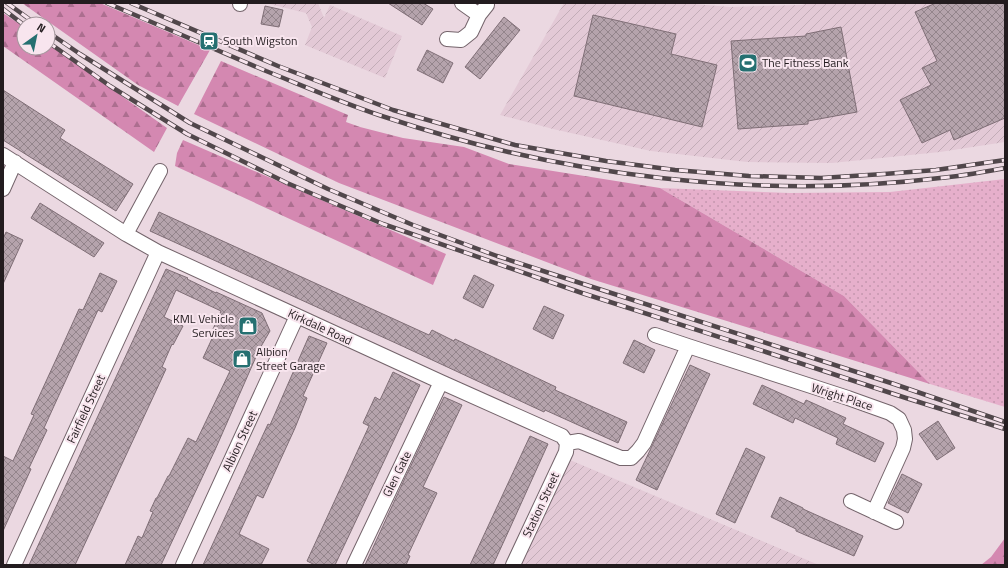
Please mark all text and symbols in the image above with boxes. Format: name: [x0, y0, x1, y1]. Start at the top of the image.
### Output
north arrow: [16, 16, 56, 56]
text: N: [34, 19, 49, 36]
station icon: South Wigston: [198, 30, 220, 52]
place label: South Wigston: [223, 31, 298, 50]
sports icon: The Fitness Bank: [737, 52, 759, 74]
place label: The Fitness Bank: [762, 53, 849, 72]
street label: Kirkdale Road: [285, 303, 356, 350]
place label: KML Vehicle Services: [173, 309, 234, 342]
shop icon: KML Vehicle Services: [237, 315, 259, 337]
place label: Albion Street Garage: [256, 342, 325, 375]
shop icon: Albion Street Garage: [231, 348, 253, 370]
street label: Fairfield Street: [61, 371, 110, 446]
street label: Wright Place: [809, 378, 875, 415]
street label: Albion Street: [217, 407, 262, 474]
street label: Glen Gate: [377, 448, 416, 500]
street label: Station Street: [517, 468, 564, 540]

